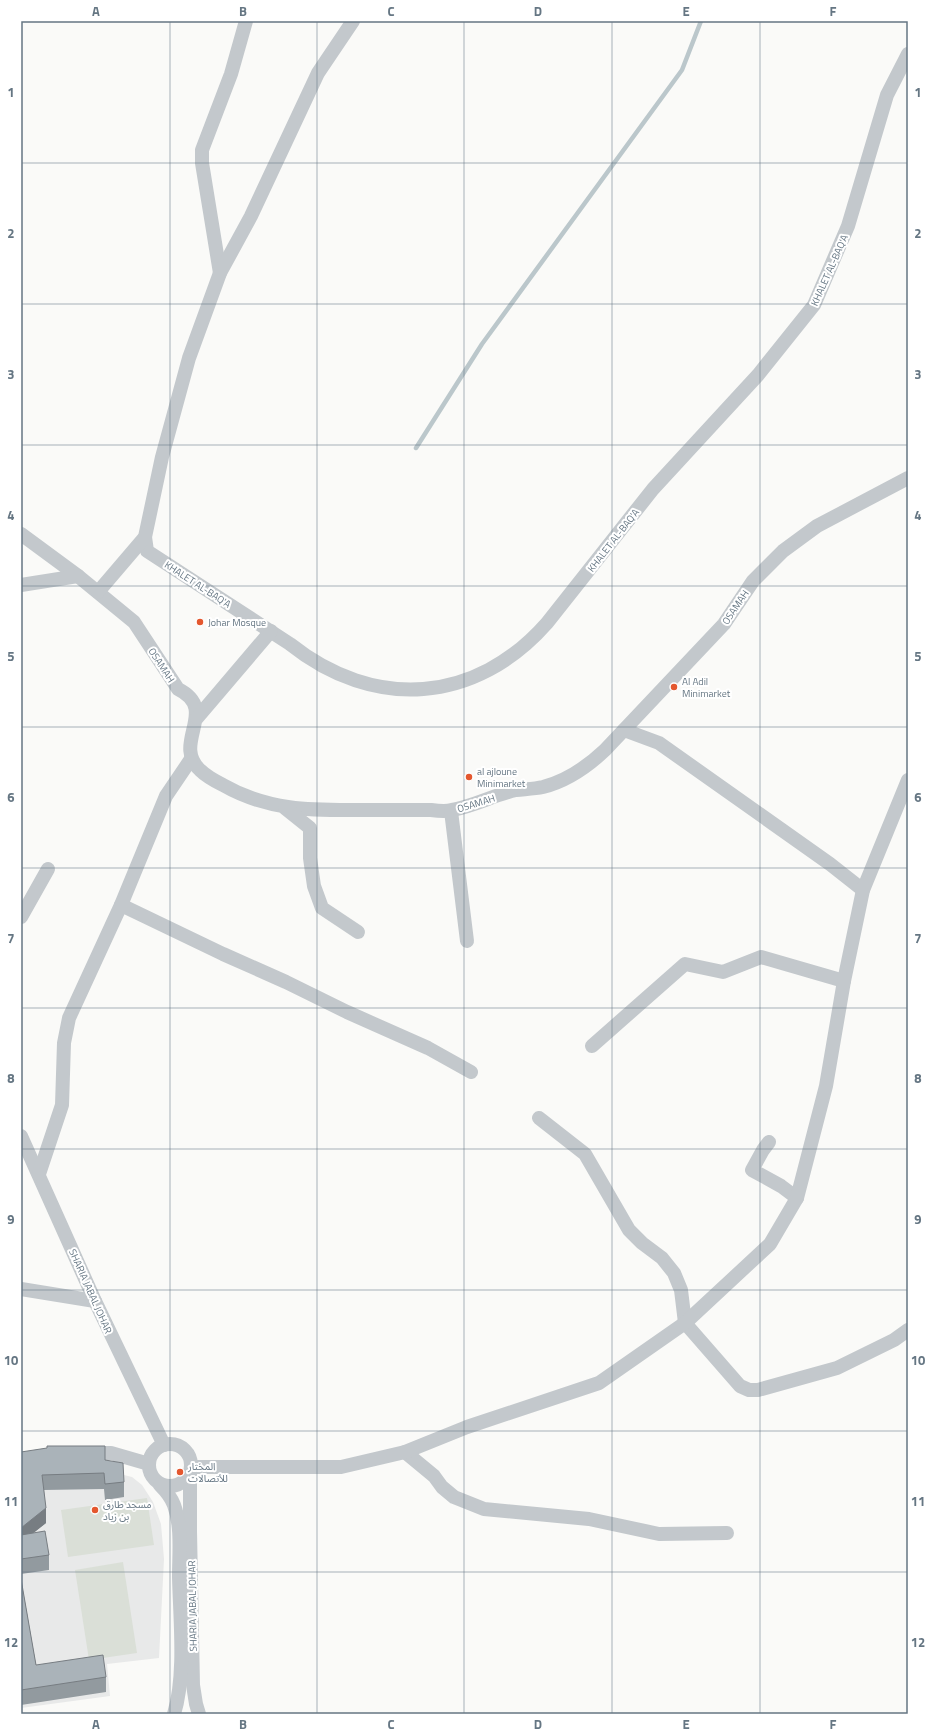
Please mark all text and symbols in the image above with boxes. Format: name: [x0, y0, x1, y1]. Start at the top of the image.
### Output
text: A: [92, 1, 100, 21]
text: B: [239, 1, 247, 21]
text: C: [387, 1, 395, 21]
text: D: [534, 1, 542, 21]
text: E: [682, 1, 690, 21]
text: F: [830, 1, 837, 21]
text: 1: [7, 82, 15, 102]
text: 1: [914, 82, 922, 102]
text: 2: [7, 223, 15, 243]
text: 2: [914, 223, 922, 243]
street label: KHALET AL-BAQ'A: [807, 232, 852, 308]
text: 3: [7, 364, 15, 384]
text: 3: [914, 364, 922, 384]
text: 4: [7, 505, 15, 525]
street label: KHALET AL-BAQ'A: [584, 505, 643, 575]
text: 4: [914, 505, 922, 525]
street label: KHALET AL-BAQ'A: [161, 557, 234, 612]
street label: OSAMAH: [718, 587, 753, 628]
place label: Johar Mosque: [208, 615, 266, 630]
marker: Johar Mosque: [195, 617, 205, 627]
street label: OSAMAH: [145, 645, 178, 686]
text: 5: [7, 646, 15, 666]
text: 5: [914, 646, 922, 666]
place label: Al Adil Minimarket: [682, 674, 731, 701]
marker: Al Adil Minimarket: [669, 682, 679, 692]
place label: al ajloune Minimarket: [477, 764, 526, 791]
marker: al ajloune Minimarket: [464, 772, 474, 782]
text: 6: [7, 787, 15, 807]
text: 6: [914, 787, 922, 807]
street label: OSAMAH: [455, 791, 497, 816]
text: 7: [7, 928, 15, 948]
text: 7: [914, 928, 922, 948]
text: 8: [7, 1068, 15, 1088]
text: 8: [914, 1068, 922, 1088]
text: 9: [7, 1209, 15, 1229]
text: 9: [914, 1209, 922, 1229]
street label: SHARIA JABAL JOHAR: [65, 1247, 116, 1336]
text: 10: [4, 1350, 18, 1370]
text: 10: [911, 1350, 925, 1370]
place label: المختار للأتصالات: [187, 1459, 228, 1486]
marker: المختار للأتصالات: [175, 1467, 185, 1477]
text: 11: [4, 1491, 18, 1511]
text: 11: [911, 1491, 925, 1511]
place label: مسجد طارق بن زياد: [103, 1497, 151, 1524]
marker: مسجد طارق بن زياد: [90, 1505, 100, 1515]
street label: SHARIA JABAL JOHAR: [184, 1560, 201, 1652]
text: 12: [4, 1632, 18, 1652]
text: 12: [911, 1632, 925, 1652]
text: A: [92, 1714, 100, 1734]
text: B: [239, 1714, 247, 1734]
text: C: [387, 1714, 395, 1734]
text: D: [534, 1714, 542, 1734]
text: E: [682, 1714, 690, 1734]
text: F: [830, 1714, 837, 1734]

